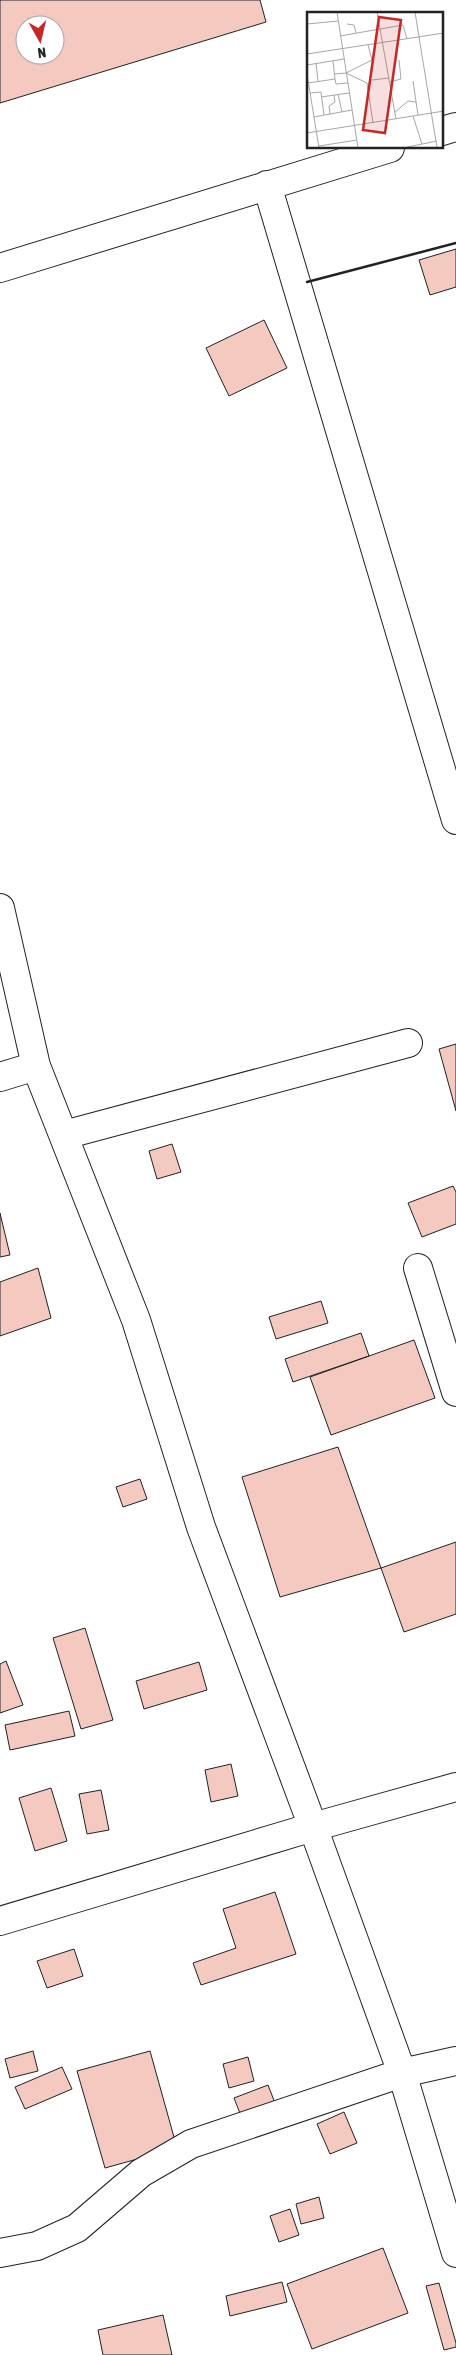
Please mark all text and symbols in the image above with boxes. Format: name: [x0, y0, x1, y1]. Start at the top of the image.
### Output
inset map: [307, 12, 444, 149]
north arrow: [15, 15, 65, 65]
text: N: [37, 44, 47, 61]

